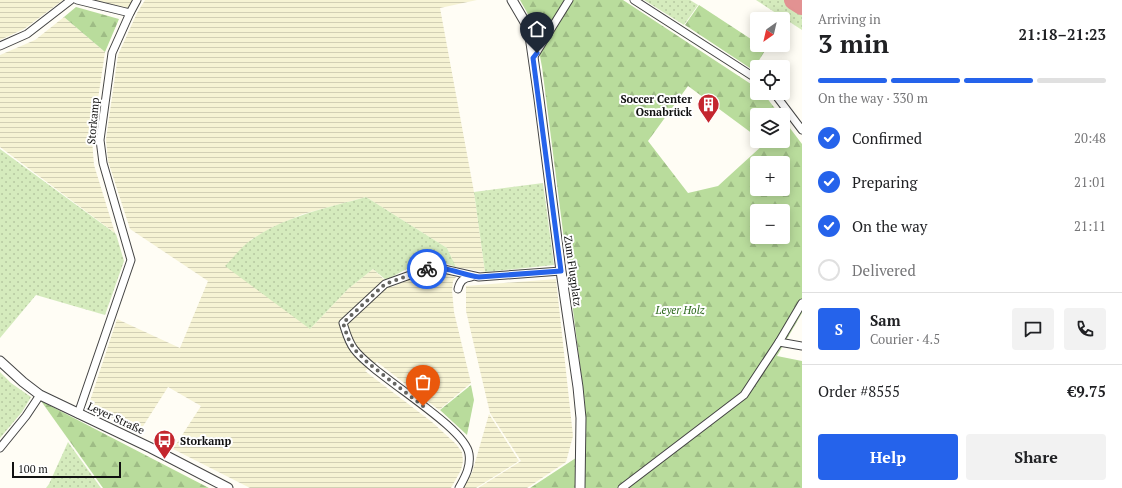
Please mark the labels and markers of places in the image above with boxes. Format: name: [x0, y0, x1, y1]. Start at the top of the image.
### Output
pin: [520, 12, 554, 53]
place label: Soccer Center Osnabrück: [620, 92, 693, 119]
building icon: Soccer Center Osnabrück: [695, 92, 721, 125]
pin: [406, 365, 440, 406]
bus stop icon: Storkamp: [151, 428, 177, 461]
place label: Storkamp: [180, 434, 232, 448]

